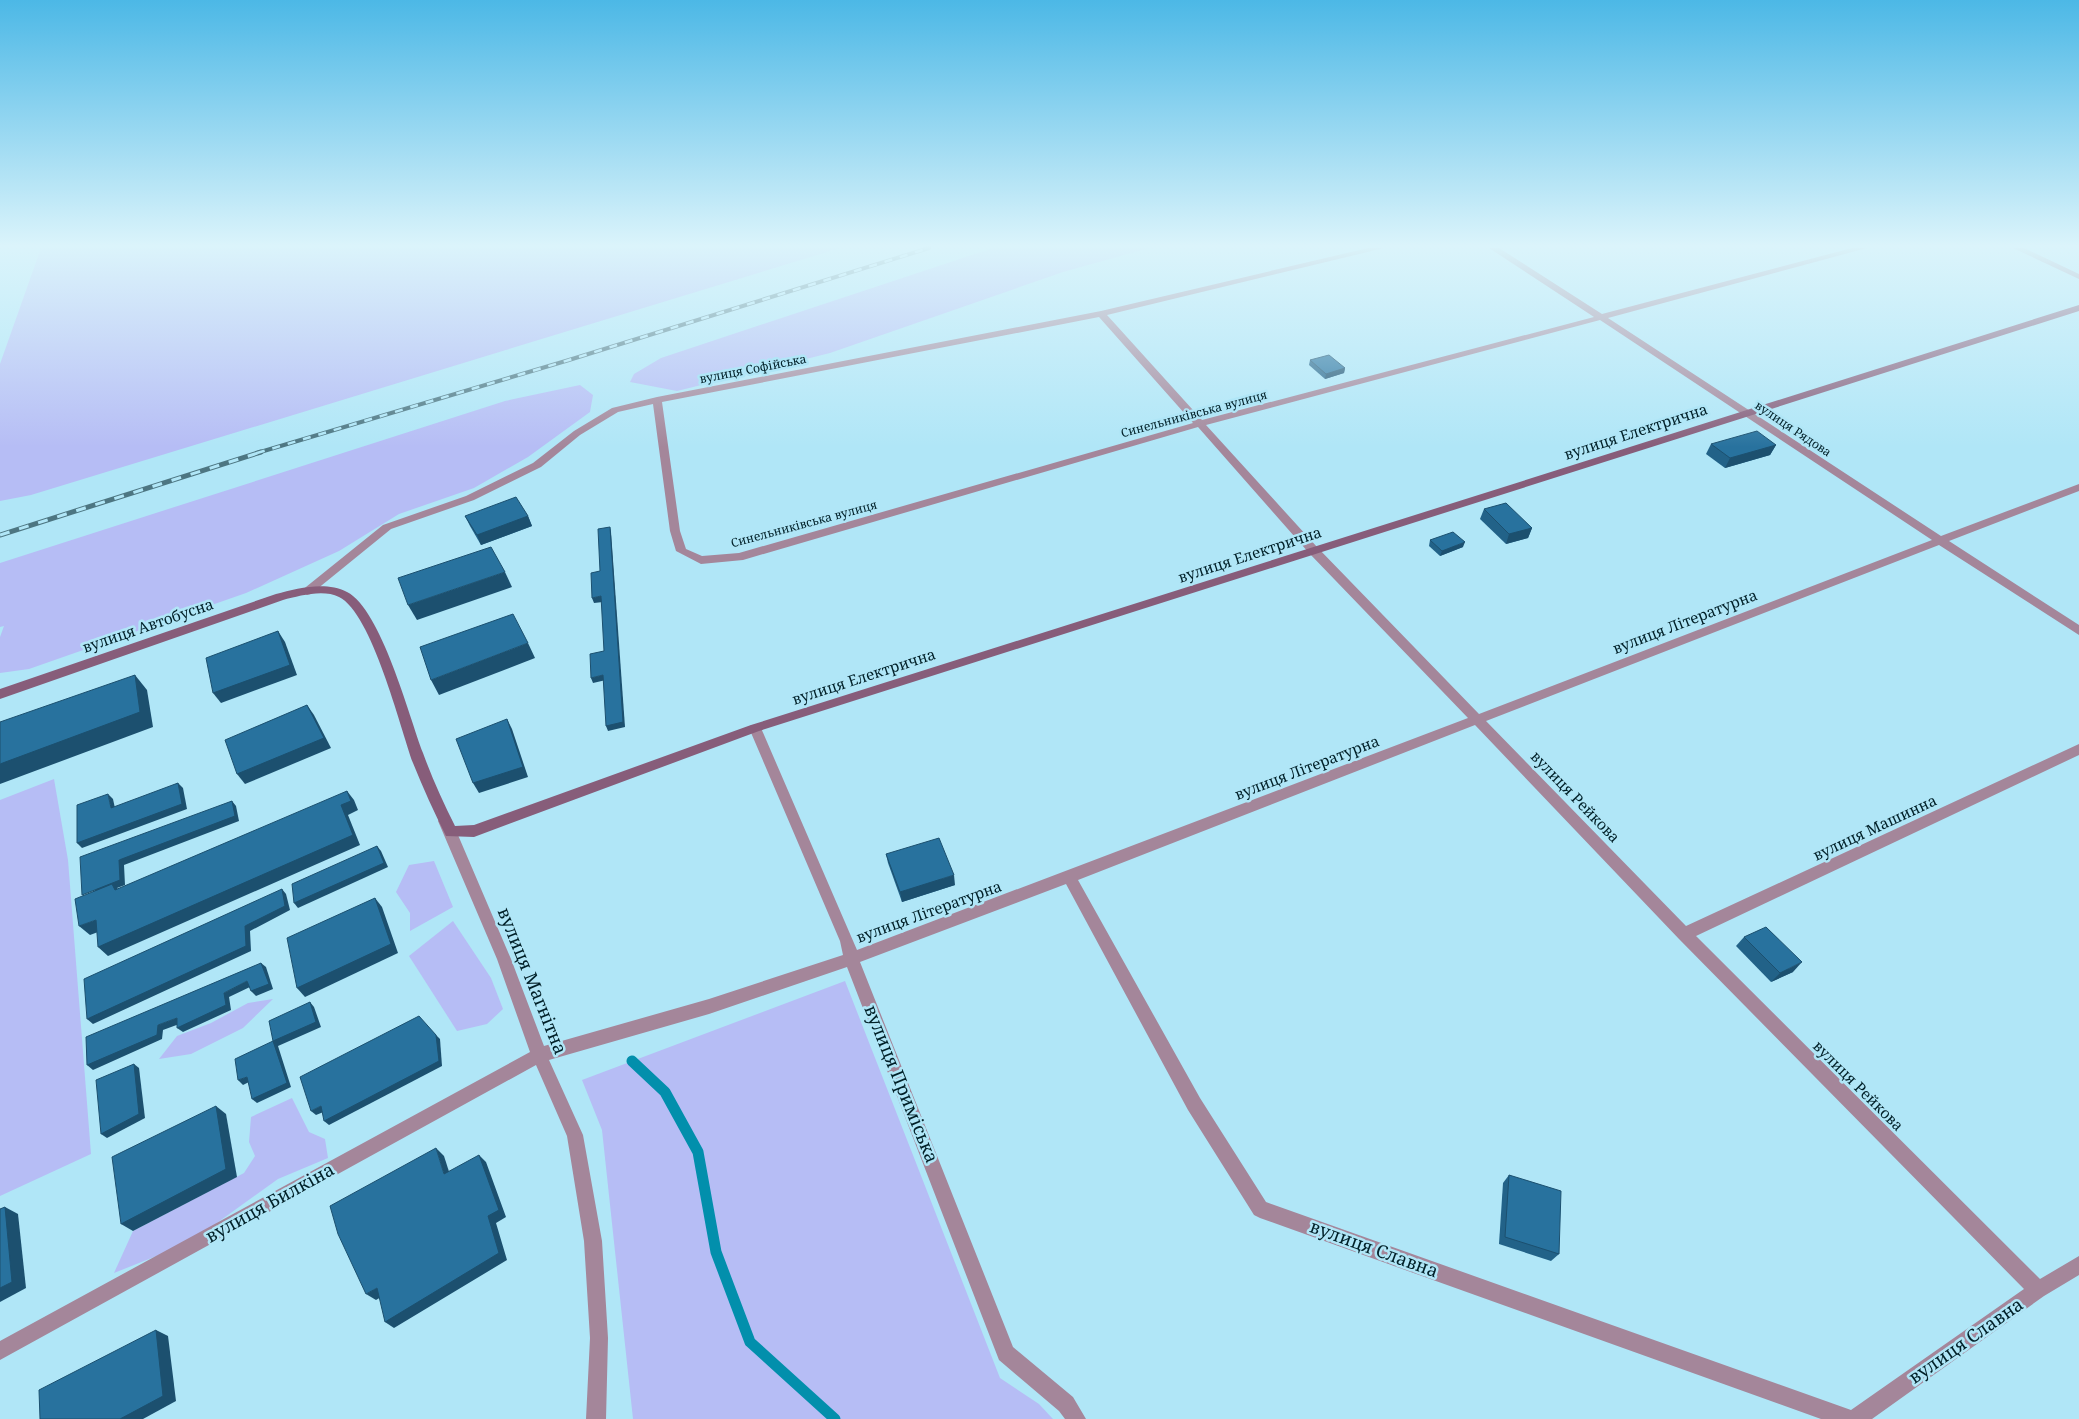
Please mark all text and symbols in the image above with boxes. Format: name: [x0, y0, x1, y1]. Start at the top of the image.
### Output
street label: вулиця Софійська: [698, 350, 808, 387]
street label: Синельниківська вулиця: [1119, 386, 1269, 441]
street label: вулиця Рядова: [1752, 397, 1835, 461]
street label: вулиця Електрична: [1561, 398, 1710, 464]
street label: Синельниківська вулиця: [729, 496, 879, 551]
street label: вулиця Електрична: [1175, 521, 1324, 587]
street label: вулиця Літературна: [1609, 584, 1760, 658]
street label: вулиця Автобусна: [80, 593, 216, 657]
street label: вулиця Електрична: [789, 643, 938, 709]
street label: вулиця Літературна: [1231, 730, 1382, 804]
street label: вулиця Рейкова: [1527, 746, 1625, 846]
street label: вулиця Машинна: [1809, 790, 1940, 865]
street label: вулиця Літературна: [853, 875, 1004, 947]
street label: вулиця Магнітна: [493, 904, 573, 1058]
street label: вулиця Приміська: [859, 1001, 945, 1166]
street label: вулиця Рейкова: [1809, 1036, 1908, 1135]
street label: вулиця Билкіна: [201, 1157, 338, 1248]
street label: вулиця Славна: [1307, 1214, 1442, 1282]
street label: вулиця Славна: [1903, 1292, 2028, 1389]

